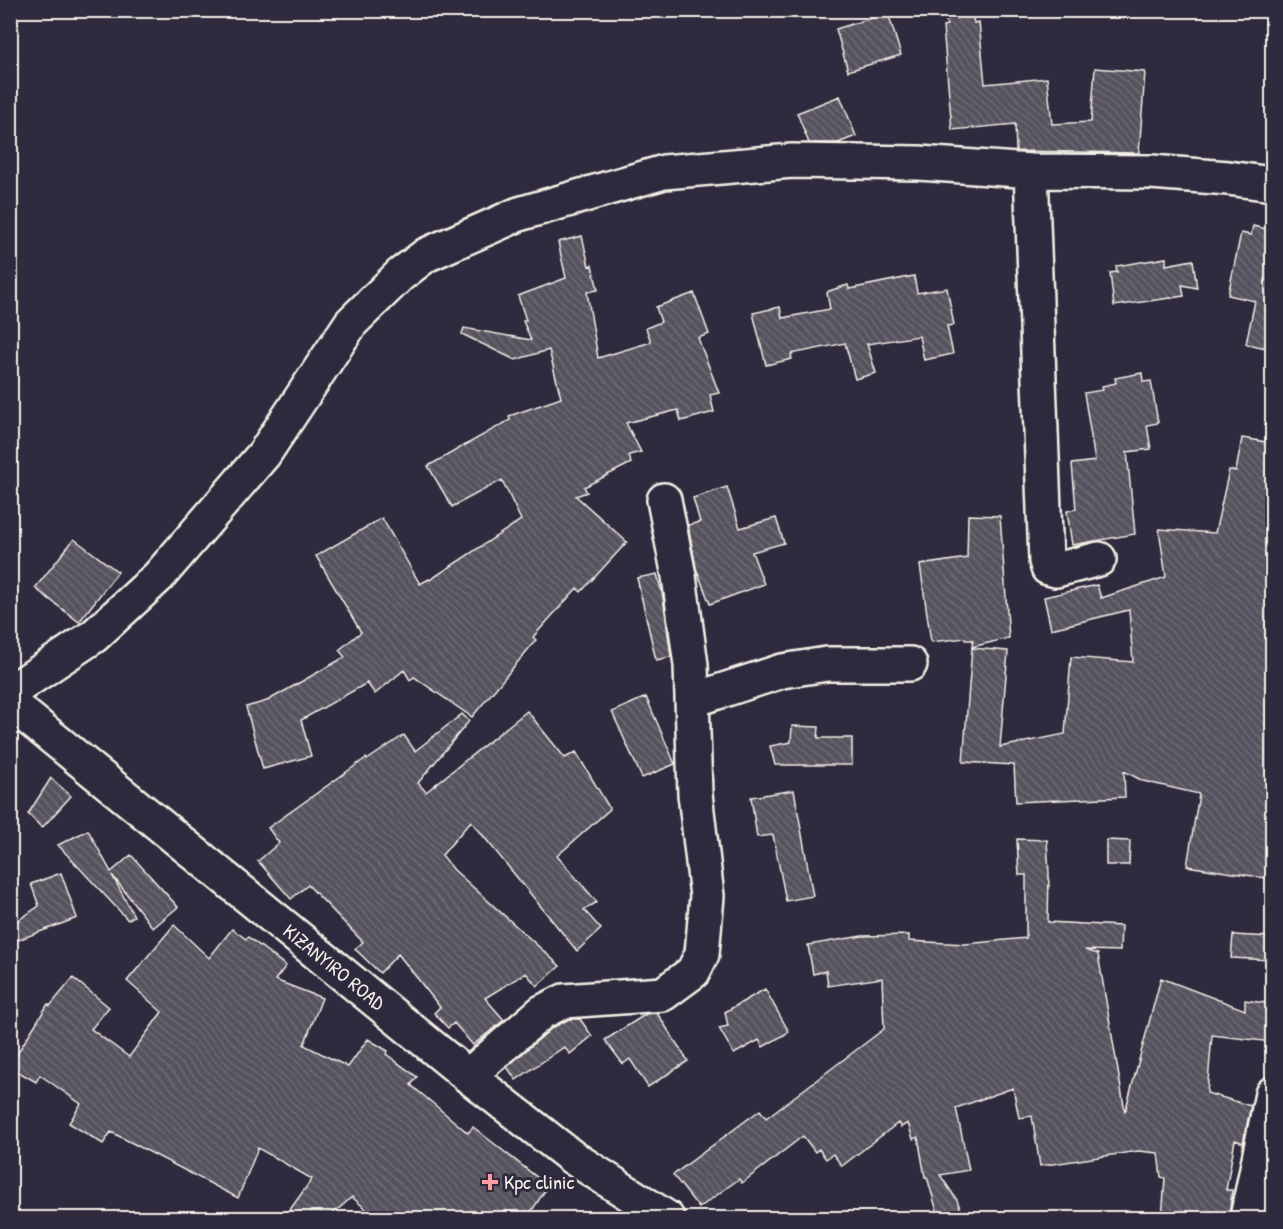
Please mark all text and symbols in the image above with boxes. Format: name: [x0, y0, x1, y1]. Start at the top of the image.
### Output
street label: KIZANYIRO ROAD: [278, 917, 391, 1016]
place label: Kpc clinic: [504, 1168, 574, 1195]
marker: Kpc clinic: [481, 1173, 499, 1191]

